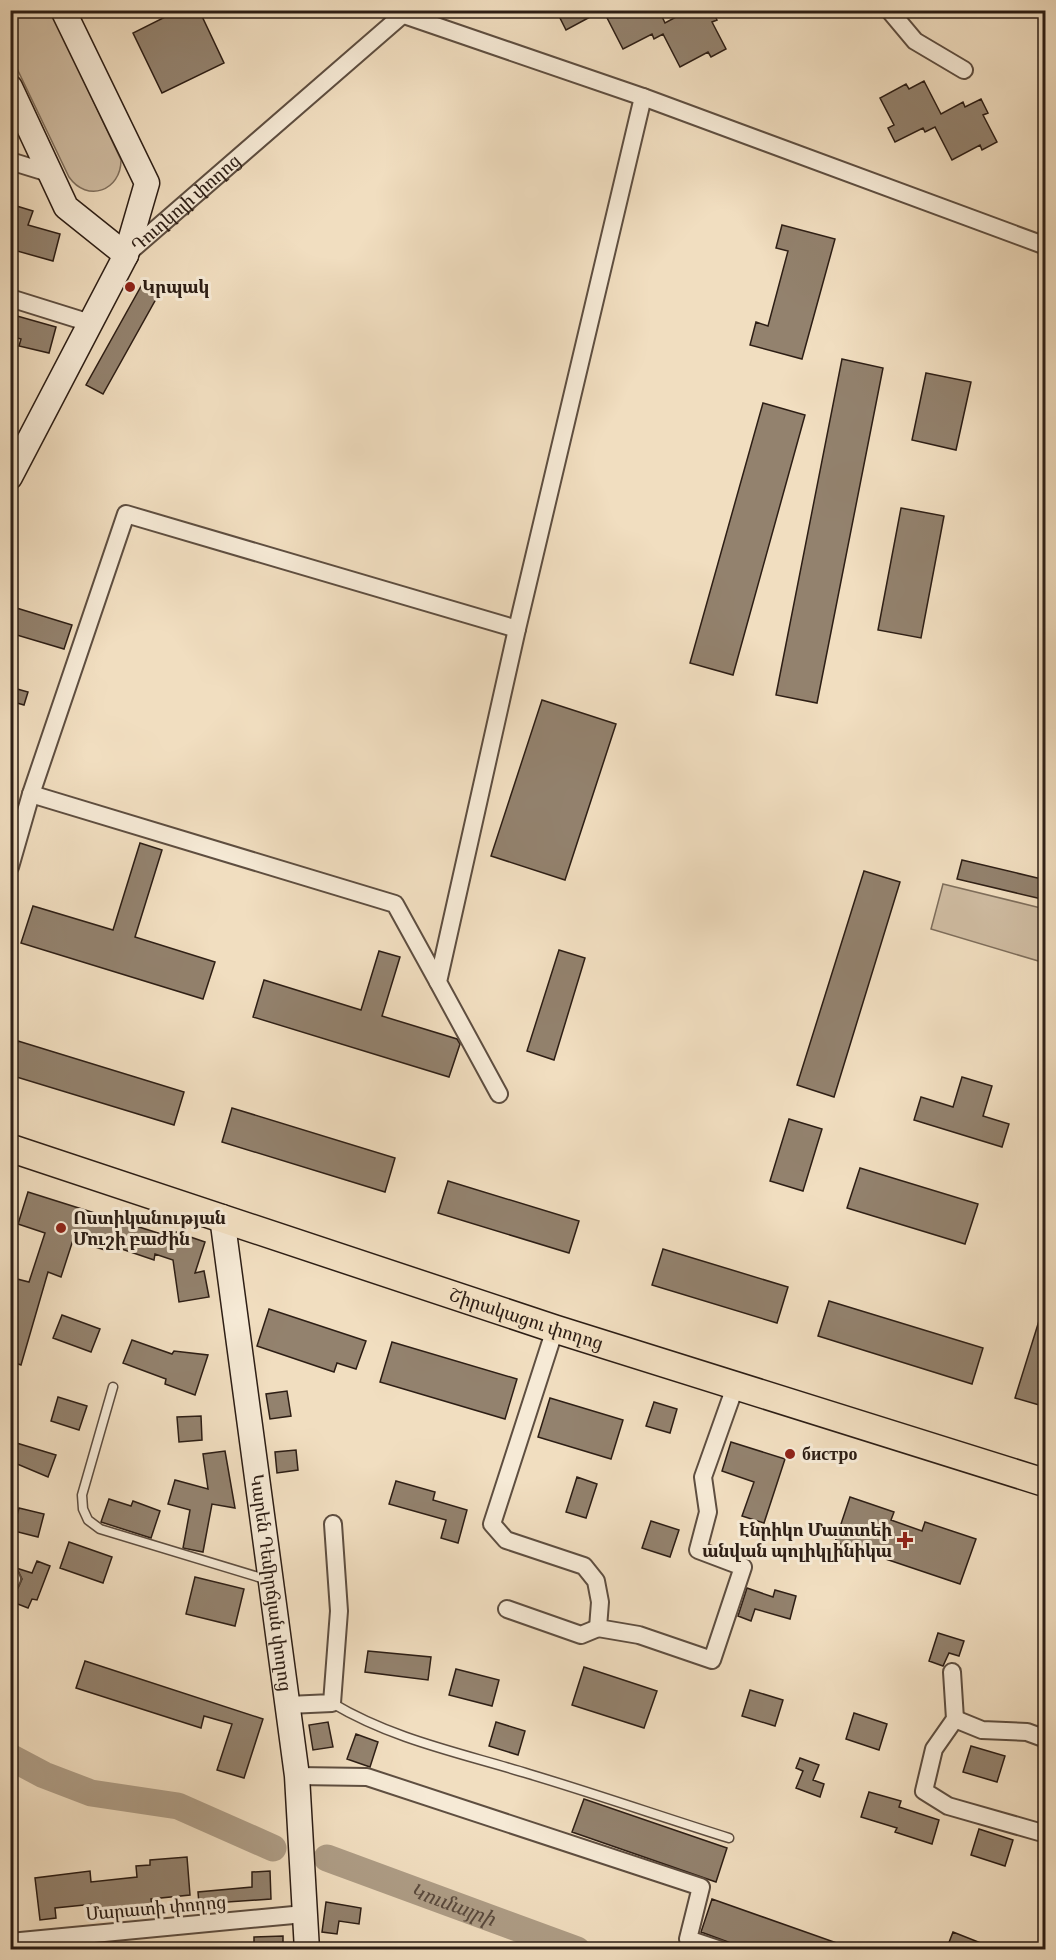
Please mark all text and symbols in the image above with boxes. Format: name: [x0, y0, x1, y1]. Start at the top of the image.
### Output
street label: Դուդկոյի փողոց: [127, 150, 245, 256]
place label: Կրպակ: [142, 276, 210, 298]
marker: Կրպակ: [123, 280, 137, 294]
place label: Ոստիկանության Մուշի բաժին: [73, 1207, 226, 1250]
marker: Ոստիկանության Մուշի բաժին: [54, 1221, 68, 1235]
street label: Շիրակացու փողոց: [446, 1284, 606, 1355]
place label: бистро: [802, 1443, 857, 1465]
marker: бистро: [783, 1447, 797, 1461]
street label: Կարեն Դեմիրճյան փողոց: [246, 1473, 297, 1693]
place label: Էնրիկո Մատտեի անվան պոլիկլինիկա: [702, 1519, 892, 1562]
marker: Էնրիկո Մատտեի անվան պոլիկլինիկա: [896, 1531, 914, 1549]
water label: Կումայրի: [407, 1878, 499, 1932]
street label: Մարատի փողոց: [85, 1891, 227, 1925]

